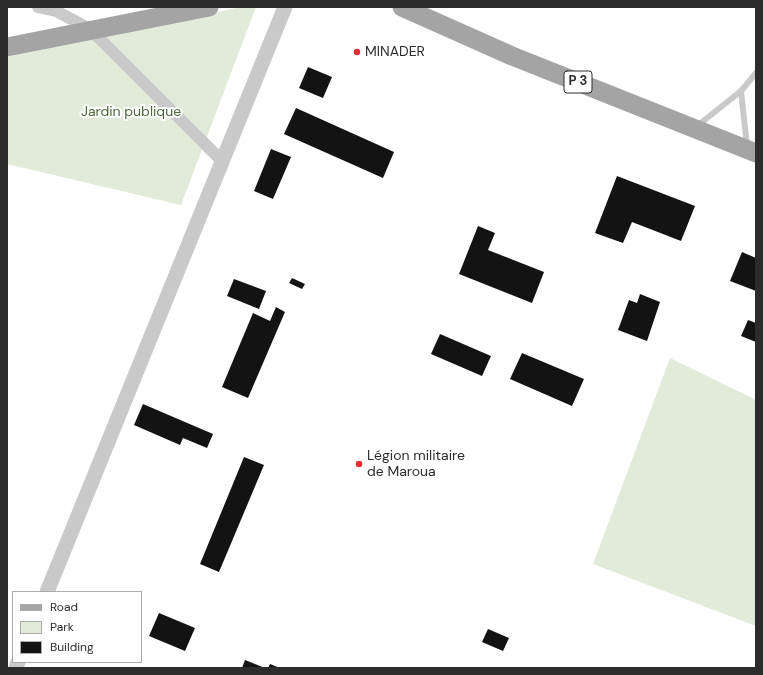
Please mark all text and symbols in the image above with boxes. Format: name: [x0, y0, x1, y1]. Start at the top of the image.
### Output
place label: MINADER: [365, 44, 425, 60]
marker: MINADER: [352, 47, 362, 57]
road number: P 3: [564, 71, 592, 93]
park label: Jardin publique: [81, 104, 181, 120]
place label: Légion militaire de Maroua: [367, 448, 465, 480]
marker: Légion militaire de Maroua: [354, 459, 364, 469]
legend: [12, 591, 142, 663]
text: Road: [50, 599, 78, 615]
text: Park: [50, 619, 74, 635]
text: Building: [50, 639, 94, 655]

